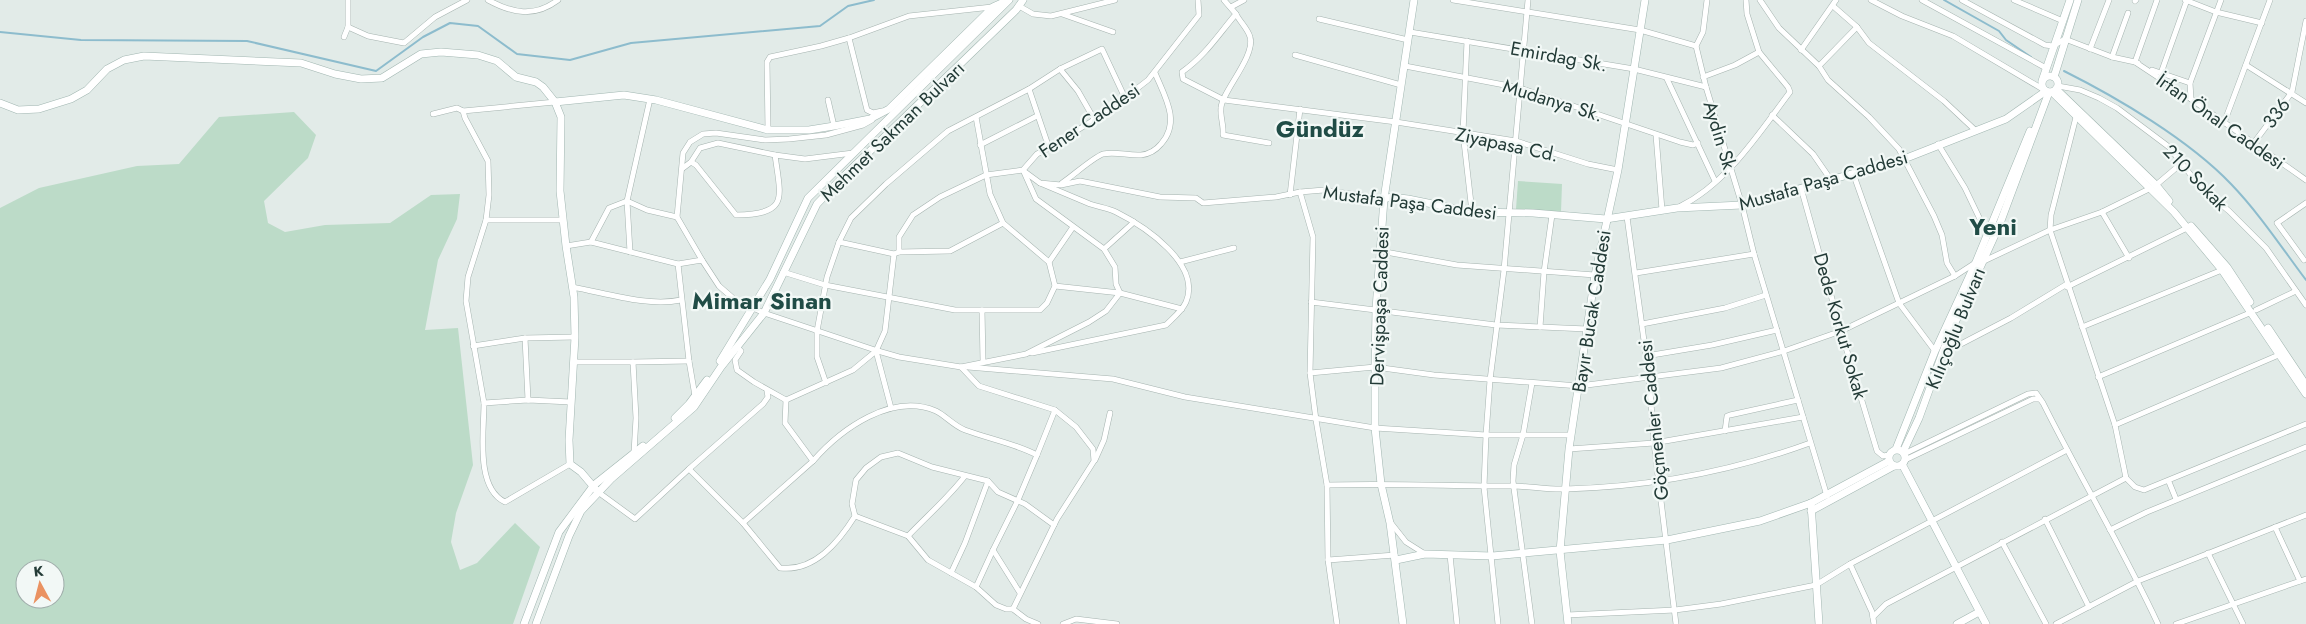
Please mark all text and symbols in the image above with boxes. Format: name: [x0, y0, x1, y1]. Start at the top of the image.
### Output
street label: Emirdag Sk.: [1508, 35, 1610, 78]
street label: Mehmet Sakman Bulvarı: [814, 55, 971, 208]
street label: İrfan Önal Caddesi: [2151, 67, 2291, 176]
street label: Mudanya Sk.: [1499, 72, 1606, 129]
street label: Fener Caddesi: [1033, 77, 1145, 164]
street label: 336: [2256, 93, 2297, 134]
street label: Aydin Sk.: [1696, 98, 1745, 179]
district label: Gündüz: [1276, 111, 1365, 146]
street label: Ziyapasa Cd.: [1453, 120, 1561, 169]
street label: 210 Sokak: [2157, 138, 2235, 217]
street label: Mustafa Paşa Caddesi: [1735, 143, 1911, 218]
street label: Mustafa Paşa Caddesi: [1322, 178, 1498, 227]
district label: Yeni: [1968, 209, 2017, 244]
street label: Dervişpaşa Caddesi: [1363, 226, 1396, 386]
street label: Bayır Bucak Caddesi: [1565, 228, 1618, 394]
street label: Dede Korkut Sokak: [1807, 250, 1874, 403]
street label: Kılıçoğlu Bulvarı: [1919, 263, 1992, 393]
district label: Mimar Sinan: [692, 283, 832, 318]
street label: Göçmenler Caddesi: [1632, 338, 1675, 502]
north arrow: [15, 559, 65, 609]
text: K: [32, 561, 45, 582]

